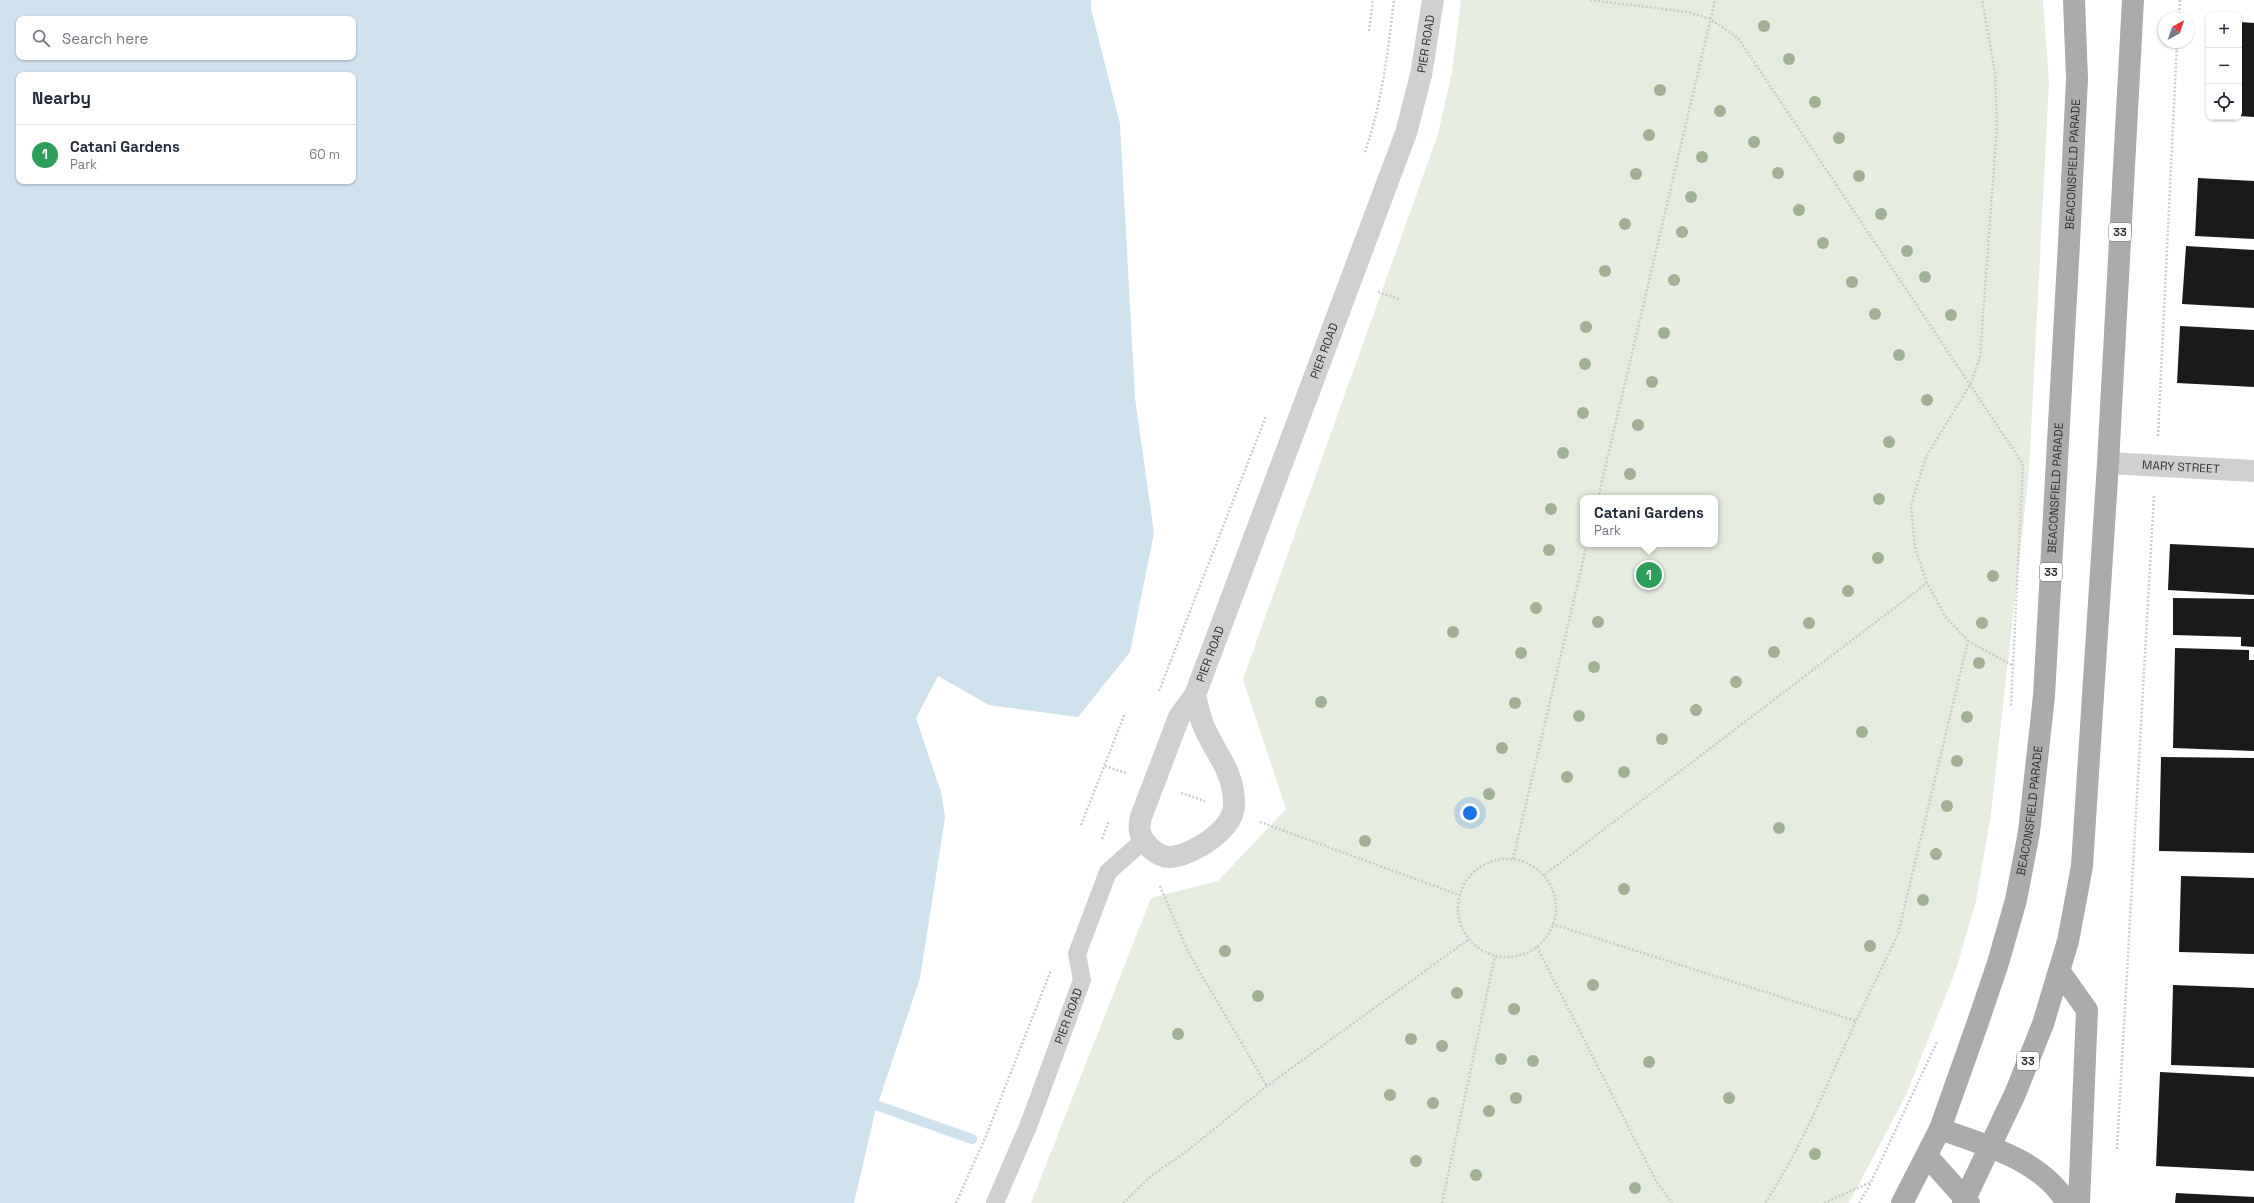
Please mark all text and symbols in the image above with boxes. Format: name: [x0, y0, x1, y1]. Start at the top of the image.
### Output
north arrow: [2158, 12, 2194, 48]
map controls: [2206, 12, 2242, 120]
button: +: [2206, 12, 2242, 48]
street label: PIER ROAD: [1413, 14, 1439, 74]
search box: [16, 16, 356, 60]
icon: search: [30, 27, 52, 49]
text: Search here: [62, 29, 148, 48]
button: −: [2206, 48, 2242, 84]
button: locate: [2206, 84, 2242, 120]
text: Nearby: [32, 87, 91, 109]
street label: BEACONSFIELD PARADE: [2062, 98, 2084, 230]
text: Catani Gardens: [70, 137, 180, 156]
text: 1: [42, 146, 48, 163]
text: 60 m: [309, 146, 340, 163]
text: Park: [70, 156, 97, 173]
road number: 33: [2109, 223, 2131, 241]
street label: PIER ROAD: [1306, 321, 1342, 381]
street label: BEACONSFIELD PARADE: [2044, 422, 2067, 554]
street label: MARY STREET: [2142, 457, 2220, 477]
popup: [1580, 495, 1718, 547]
text: Catani Gardens: [1594, 503, 1704, 522]
text: Park: [1594, 522, 1621, 539]
pin: 1: [1636, 560, 1662, 590]
road number: 33: [2040, 563, 2062, 581]
street label: PIER ROAD: [1193, 624, 1228, 684]
street label: BEACONSFIELD PARADE: [2013, 745, 2046, 877]
your location: [1460, 803, 1480, 823]
street label: PIER ROAD: [1051, 986, 1086, 1046]
road number: 33: [2017, 1052, 2039, 1070]

